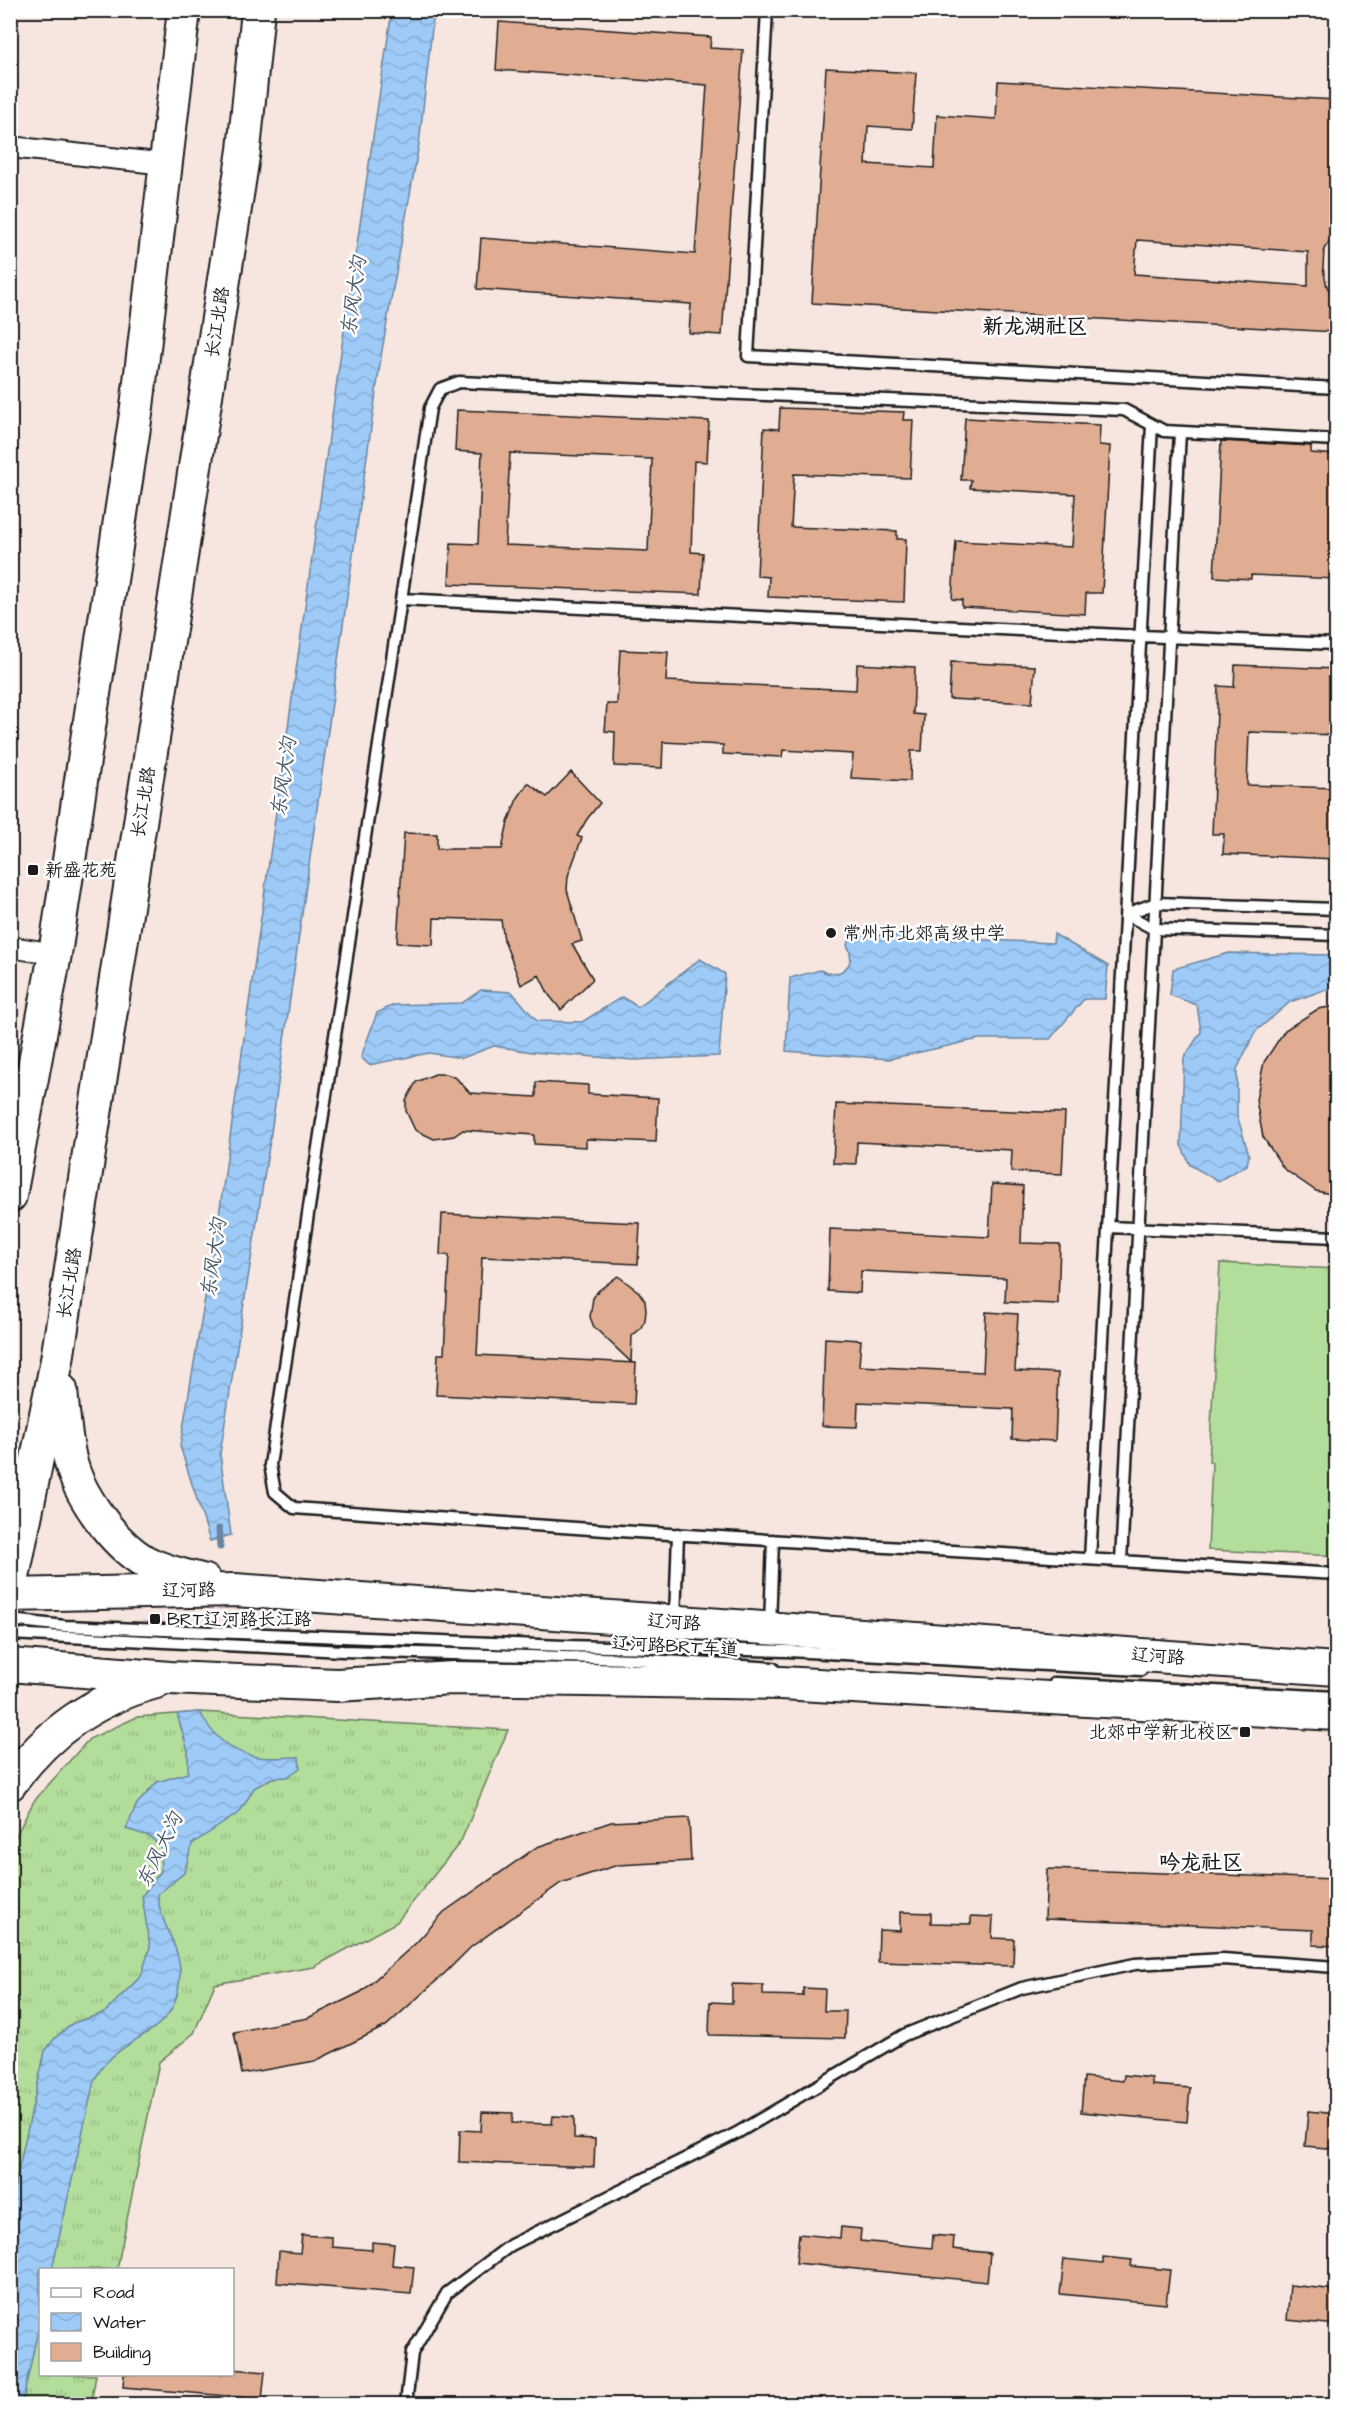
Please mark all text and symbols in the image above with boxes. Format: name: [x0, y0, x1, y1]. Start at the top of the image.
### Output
water label: 东风大沟: [335, 253, 374, 338]
street label: 长江北路: [200, 285, 235, 360]
district label: 新龙湖社区: [983, 312, 1088, 341]
water label: 东风大沟: [265, 734, 304, 819]
street label: 长江北路: [126, 765, 161, 840]
place label: 新盛花苑: [45, 858, 117, 883]
marker: 新盛花苑: [26, 863, 40, 877]
place label: 常州市北郊高级中学: [843, 921, 1005, 946]
marker: 常州市北郊高级中学: [824, 926, 838, 940]
water label: 东风大沟: [195, 1215, 234, 1300]
street label: 长江北路: [52, 1246, 87, 1321]
street label: 辽河路: [162, 1578, 216, 1603]
place label: BRT辽河路长江路: [167, 1607, 312, 1632]
street label: 辽河路: [646, 1608, 702, 1637]
marker: BRT辽河路长江路: [148, 1612, 162, 1626]
street label: 辽河路BRT车道: [611, 1631, 739, 1662]
street label: 辽河路: [1130, 1642, 1186, 1671]
place label: 北郊中学新北校区: [1089, 1720, 1233, 1745]
marker: 北郊中学新北校区: [1238, 1725, 1252, 1739]
water label: 东风大沟: [130, 1807, 191, 1893]
district label: 吟龙社区: [1159, 1848, 1243, 1877]
legend: [39, 2268, 234, 2376]
text: Road: [93, 2280, 134, 2305]
text: Water: [93, 2310, 146, 2335]
text: Building: [93, 2340, 151, 2366]

